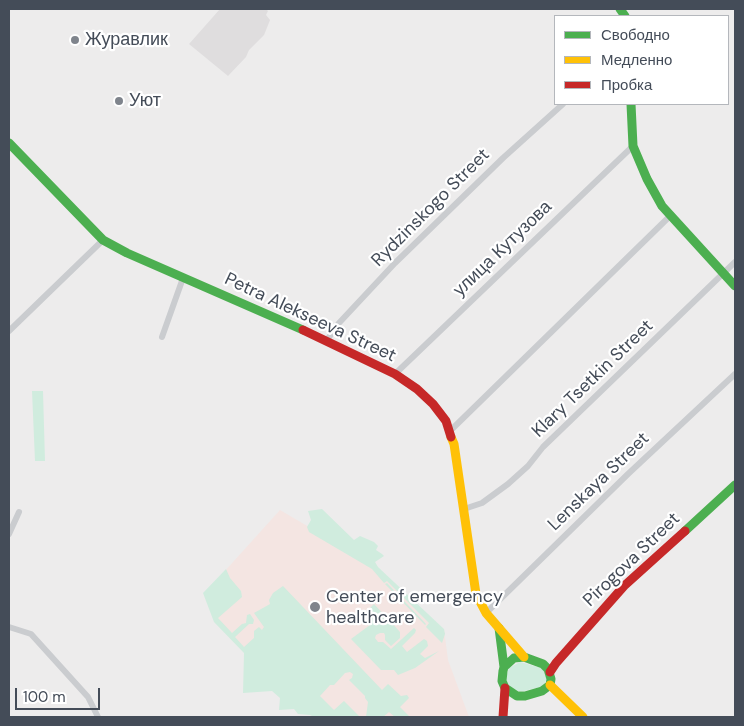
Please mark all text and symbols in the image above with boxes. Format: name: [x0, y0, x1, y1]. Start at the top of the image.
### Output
legend: [554, 15, 729, 105]
text: Свободно: [601, 25, 670, 45]
place label: Журавлик: [85, 29, 168, 51]
marker: Журавлик: [69, 34, 81, 46]
text: Медленно: [601, 50, 672, 70]
text: Пробка: [601, 75, 652, 95]
place label: Уют: [129, 90, 161, 112]
marker: Уют: [113, 95, 125, 107]
street label: Rydzinskogo Street: [368, 145, 494, 271]
street label: улица Кутузова: [449, 197, 557, 301]
street label: Petra Alekseeva Street: [221, 269, 399, 367]
street label: Klary Tsetkin Street: [528, 316, 658, 442]
street label: Lenskaya Street: [544, 428, 654, 536]
street label: Pirogova Street: [579, 508, 685, 612]
place label: Center of emergency healthcare: [326, 586, 503, 628]
marker: Center of emergency healthcare: [308, 600, 322, 614]
scale bar: [18, 678, 102, 710]
text: 100 m: [23, 687, 66, 707]

